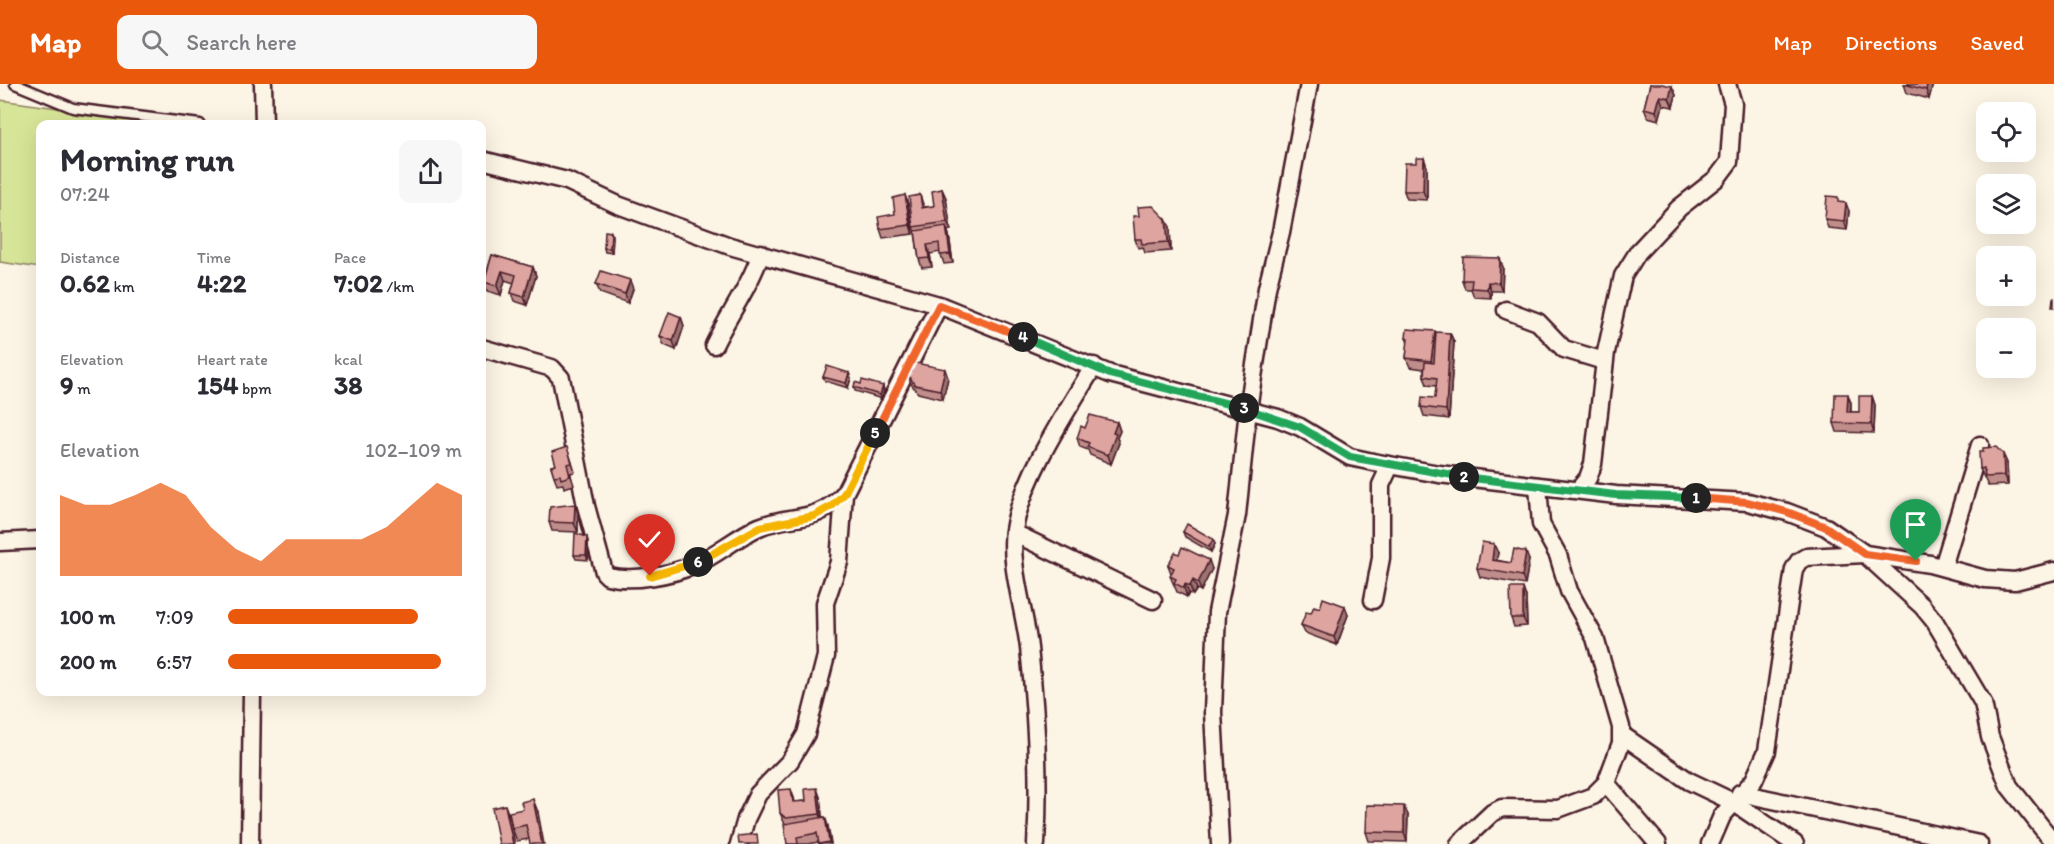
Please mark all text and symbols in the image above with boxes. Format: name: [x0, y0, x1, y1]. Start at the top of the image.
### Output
search box: [117, 15, 537, 69]
text: Map: [30, 25, 81, 59]
icon: search: [138, 26, 171, 59]
text: Search here: [186, 29, 297, 56]
text: Map: [1774, 30, 1812, 55]
text: Directions: [1845, 30, 1937, 55]
text: Saved: [1970, 30, 2024, 55]
map controls: [1976, 102, 2036, 378]
button: locate: [1976, 102, 2036, 162]
text: Morning run: [60, 140, 235, 179]
button: share: [399, 140, 462, 203]
button: layers: [1976, 174, 2036, 234]
text: 07:24: [60, 182, 110, 206]
button: +: [1976, 246, 2036, 306]
text: Distance: [60, 248, 120, 267]
text: Time: [197, 248, 231, 267]
text: Pace: [334, 248, 366, 267]
text: 0.62: [60, 267, 110, 299]
text: 4:22: [197, 267, 246, 299]
text: 7:02: [334, 267, 383, 299]
text: km: [110, 277, 135, 296]
text: /km: [383, 277, 414, 296]
button: −: [1976, 318, 2036, 378]
pin: 4: [1008, 322, 1038, 352]
text: 4: [1018, 327, 1028, 346]
text: Elevation: [60, 350, 124, 369]
text: Heart rate: [197, 350, 268, 369]
text: kcal: [334, 350, 362, 369]
text: 9: [60, 369, 74, 401]
text: 154: [197, 369, 238, 401]
text: 38: [334, 369, 362, 401]
text: m: [74, 379, 91, 398]
text: bpm: [238, 379, 272, 398]
pin: 3: [1229, 393, 1259, 423]
text: 3: [1240, 398, 1248, 417]
pin: 5: [860, 418, 890, 448]
text: 5: [871, 423, 879, 442]
text: Elevation: [60, 438, 139, 462]
text: 102–109 m: [365, 438, 462, 462]
pin: 2: [1449, 462, 1479, 492]
text: 2: [1460, 467, 1468, 486]
pin: 1: [1681, 483, 1711, 513]
text: 1: [1692, 488, 1700, 507]
pin: [1890, 499, 1941, 561]
icon: arrive: [1899, 508, 1932, 541]
pin: [624, 514, 675, 576]
icon: check: [633, 523, 666, 556]
pin: 6: [683, 547, 713, 577]
text: 6: [694, 552, 702, 571]
text: 100 m: [60, 605, 115, 629]
text: 7:09: [156, 605, 194, 629]
text: 200 m: [60, 650, 116, 674]
text: 6:57: [156, 650, 192, 674]

